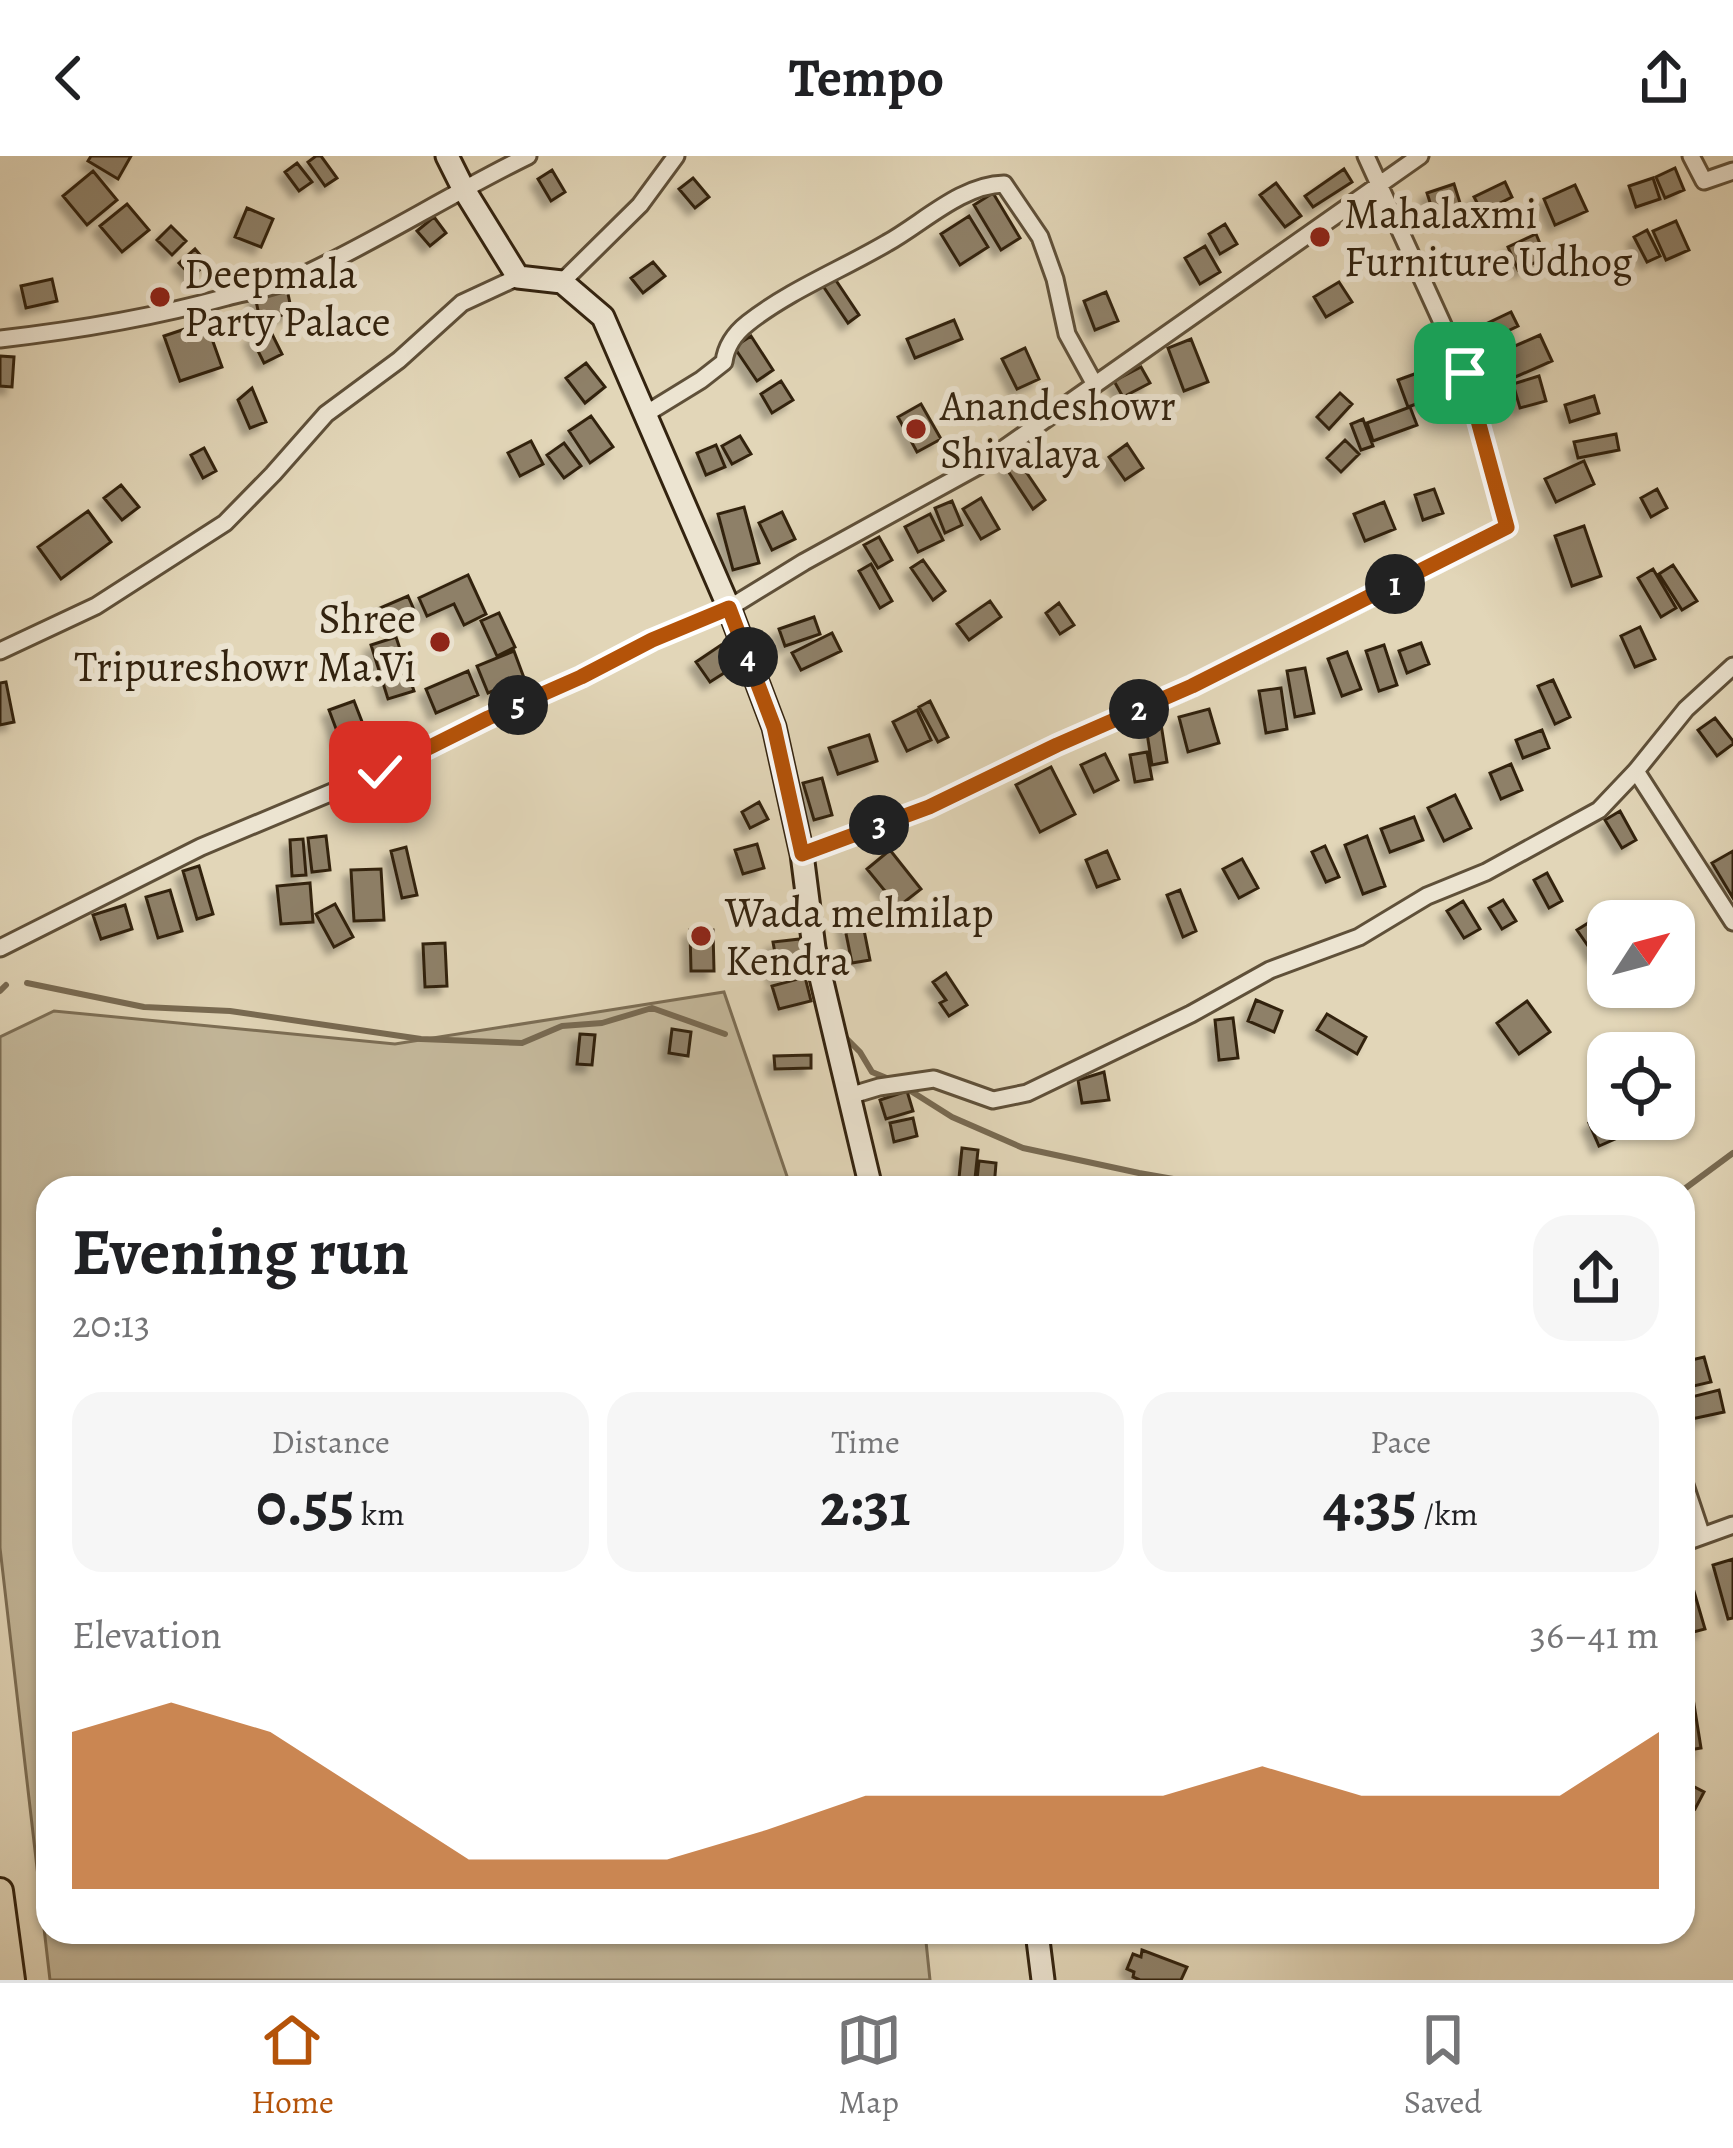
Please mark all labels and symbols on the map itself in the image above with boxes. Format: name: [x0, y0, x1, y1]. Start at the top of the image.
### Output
place label: Mahalaxmi Furniture Udhog: [1344, 185, 1633, 290]
marker: Mahalaxmi Furniture Udhog: [1307, 224, 1333, 250]
place label: Deepmala Party Palace: [184, 245, 391, 350]
marker: Deepmala Party Palace: [147, 284, 173, 310]
pin: [1414, 322, 1516, 424]
place label: Anandeshowr Shivalaya: [939, 377, 1176, 482]
marker: Anandeshowr Shivalaya: [903, 416, 929, 442]
pin: 1: [1365, 554, 1425, 614]
place label: Shree Tripureshowr Ma.Vi: [74, 590, 416, 695]
pin: 4: [718, 627, 778, 687]
marker: Shree Tripureshowr Ma.Vi: [427, 629, 453, 655]
pin: 5: [488, 675, 548, 735]
pin: 2: [1109, 679, 1169, 739]
pin: [329, 721, 431, 823]
pin: 3: [849, 795, 909, 855]
place label: Wada melmilap Kendra: [724, 884, 994, 989]
north arrow: [1587, 900, 1695, 1008]
marker: Wada melmilap Kendra: [688, 923, 714, 949]

